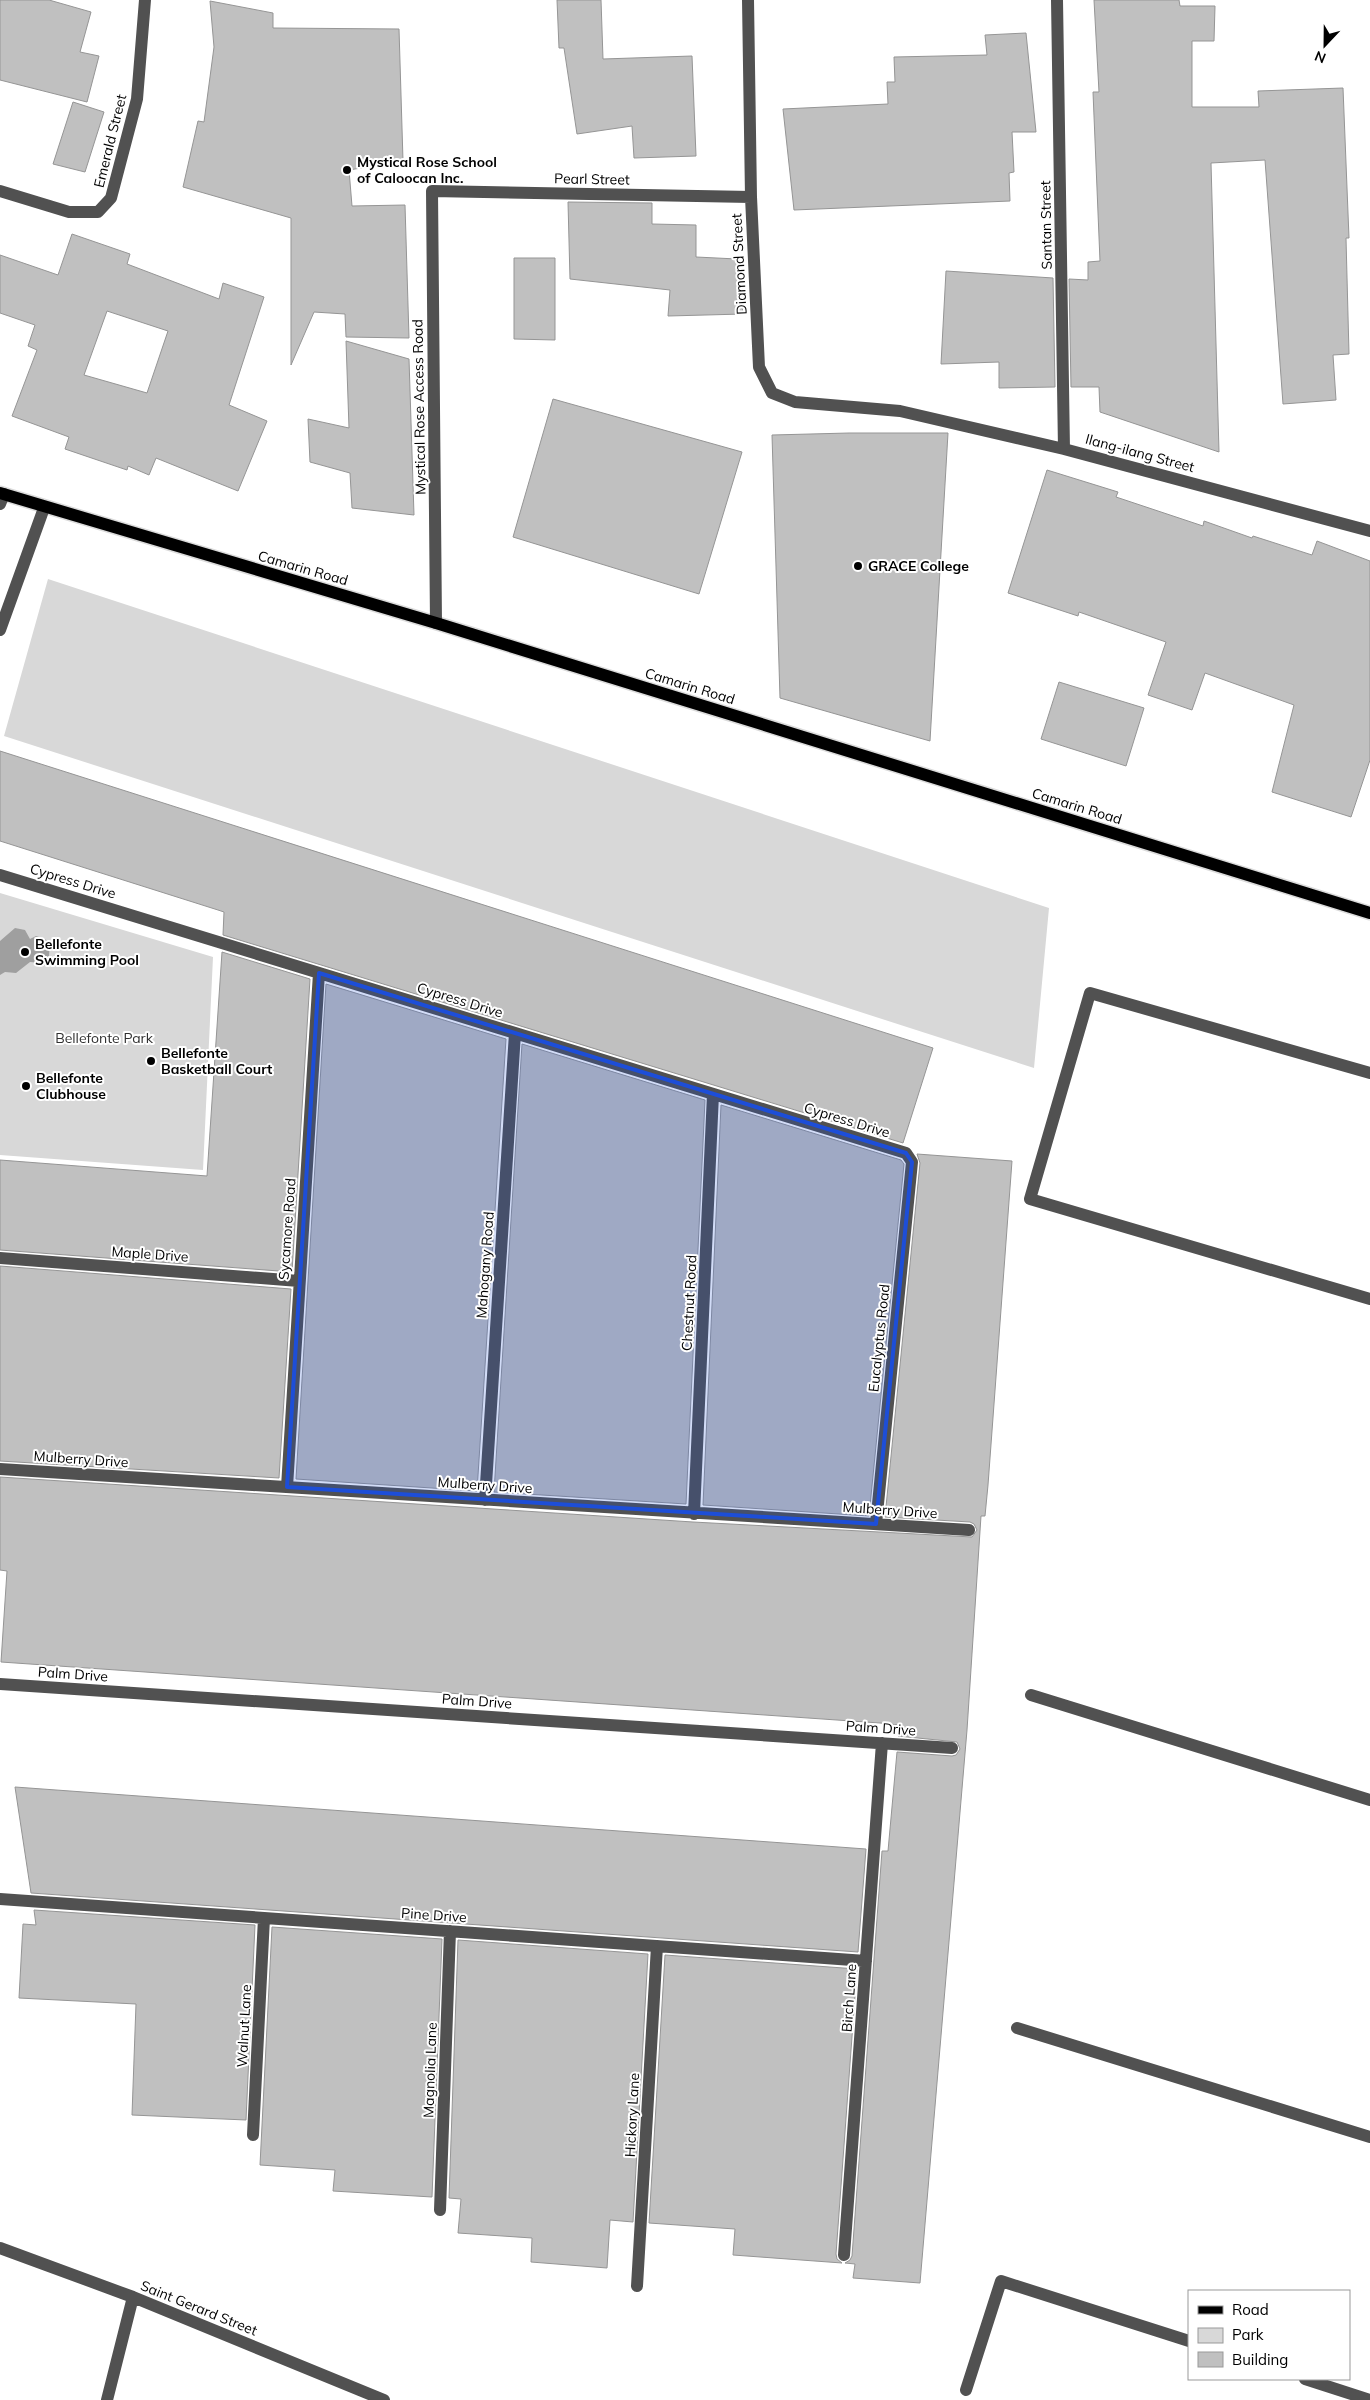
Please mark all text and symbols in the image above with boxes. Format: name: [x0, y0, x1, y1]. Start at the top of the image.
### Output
north arrow: [1300, 20, 1350, 70]
text: N: [1312, 47, 1328, 67]
street label: Emerald Street: [90, 92, 130, 190]
place label: Mystical Rose School of Caloocan Inc.: [357, 153, 497, 187]
marker: Mystical Rose School of Caloocan Inc.: [341, 164, 353, 176]
street label: Pearl Street: [554, 169, 630, 189]
street label: Santan Street: [1036, 180, 1056, 270]
street label: Diamond Street: [727, 213, 751, 315]
street label: Mystical Rose Access Road: [408, 319, 430, 495]
street label: Ilang-ilang Street: [1084, 430, 1197, 476]
street label: Camarin Road: [256, 547, 350, 589]
place label: GRACE College: [868, 557, 969, 575]
marker: GRACE College: [852, 560, 864, 572]
street label: Camarin Road: [643, 664, 737, 708]
street label: Camarin Road: [1030, 784, 1124, 828]
street label: Cypress Drive: [28, 859, 118, 903]
place label: Bellefonte Swimming Pool: [35, 935, 139, 969]
marker: Bellefonte Swimming Pool: [19, 946, 31, 958]
street label: Cypress Drive: [415, 978, 505, 1022]
park label: Bellefonte Park: [55, 1029, 154, 1047]
place label: Bellefonte Basketball Court: [161, 1044, 273, 1078]
marker: Bellefonte Basketball Court: [145, 1055, 157, 1067]
place label: Bellefonte Clubhouse: [36, 1069, 106, 1103]
marker: Bellefonte Clubhouse: [20, 1080, 32, 1092]
street label: Cypress Drive: [802, 1098, 892, 1142]
street label: Sycamore Road: [274, 1177, 300, 1281]
street label: Mahogany Road: [472, 1211, 498, 1319]
street label: Maple Drive: [111, 1242, 189, 1266]
street label: Chestnut Road: [677, 1254, 701, 1352]
street label: Eucalyptus Road: [864, 1283, 894, 1393]
street label: Mulberry Drive: [33, 1447, 129, 1471]
street label: Mulberry Drive: [437, 1473, 533, 1497]
street label: Mulberry Drive: [842, 1498, 938, 1522]
street label: Palm Drive: [37, 1663, 109, 1685]
street label: Palm Drive: [441, 1690, 513, 1712]
street label: Palm Drive: [845, 1717, 917, 1739]
street label: Pine Drive: [401, 1904, 467, 1926]
street label: Birch Lane: [838, 1963, 860, 2033]
street label: Walnut Lane: [233, 1984, 255, 2068]
street label: Magnolia Lane: [419, 2022, 441, 2118]
street label: Hickory Lane: [621, 2072, 643, 2158]
street label: Saint Gerard Street: [138, 2276, 260, 2340]
legend: [1188, 2290, 1350, 2380]
text: Road: [1232, 2300, 1269, 2319]
text: Park: [1232, 2325, 1264, 2344]
text: Building: [1232, 2350, 1288, 2369]

